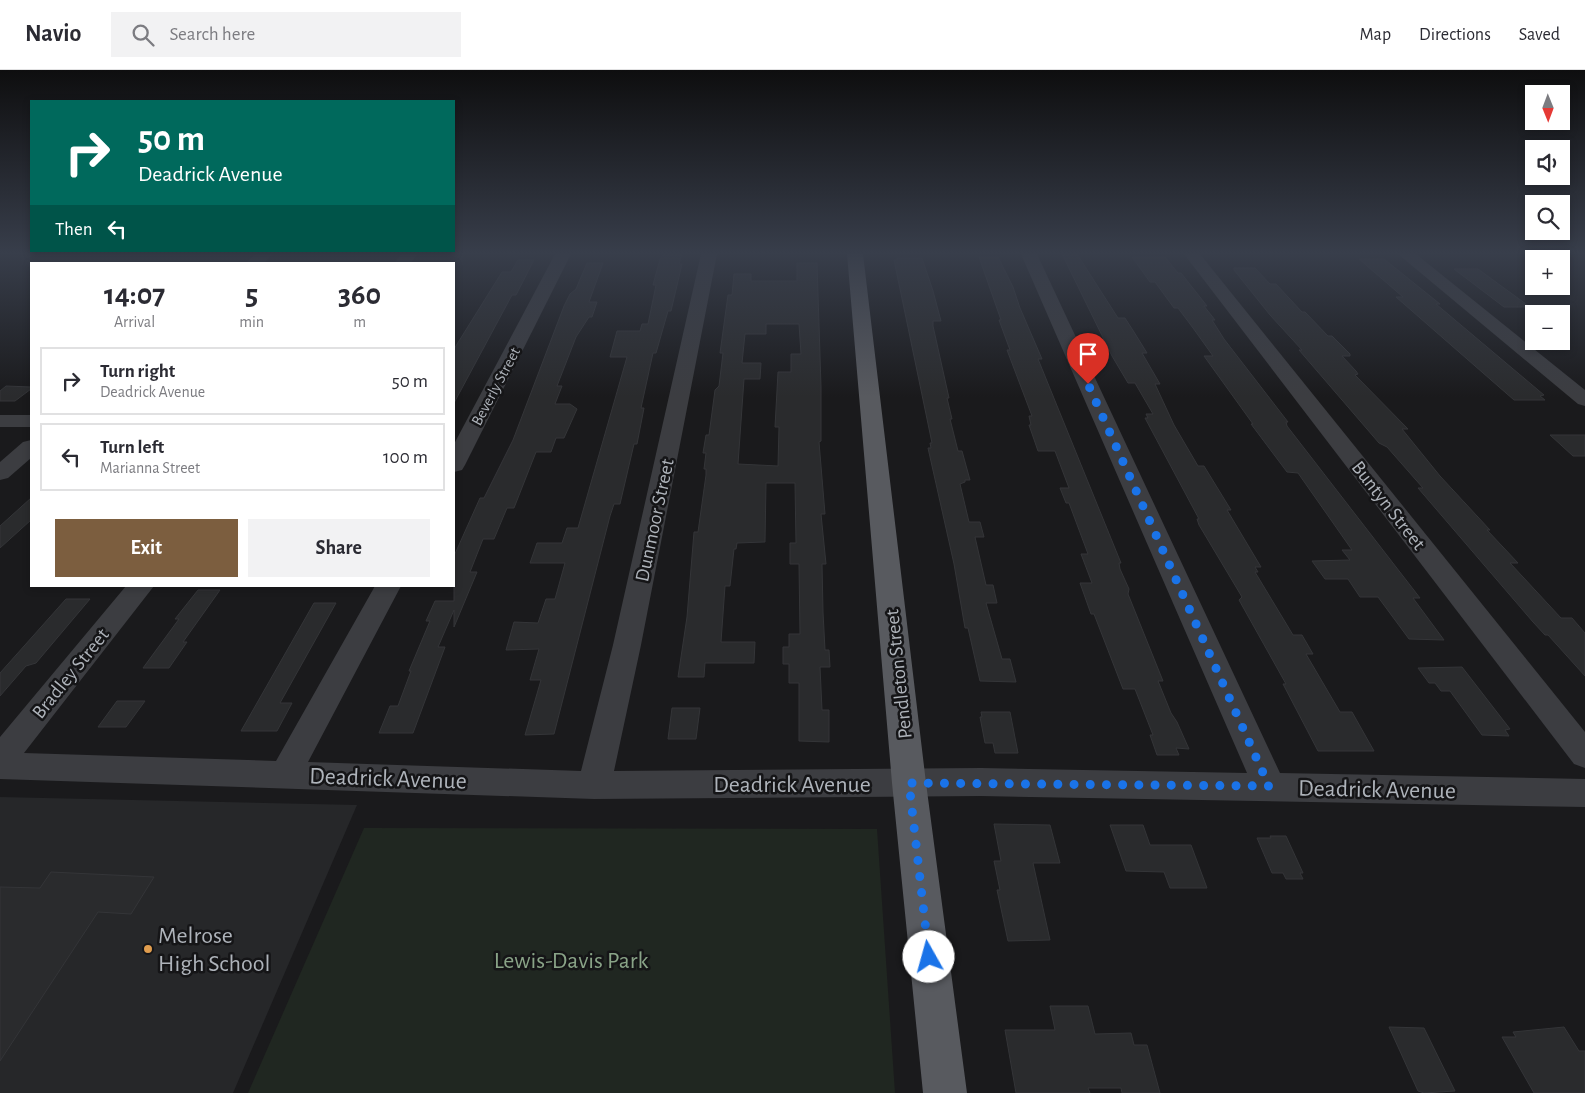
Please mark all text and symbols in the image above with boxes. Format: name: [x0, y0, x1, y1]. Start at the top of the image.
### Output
search box: [111, 12, 461, 57]
icon: search: [129, 21, 157, 49]
text: Navio: [25, 22, 81, 46]
text: Search here: [169, 25, 255, 44]
text: Map: [1360, 26, 1391, 44]
text: Directions: [1419, 26, 1491, 44]
text: Saved: [1519, 26, 1560, 44]
north arrow: [1525, 85, 1570, 130]
map controls: [1525, 85, 1570, 350]
icon: right: [55, 120, 120, 185]
text: 50 m: [138, 122, 205, 157]
button: sound: [1525, 140, 1570, 185]
text: Deadrick Avenue: [138, 163, 283, 185]
button: search: [1525, 195, 1570, 240]
icon: left: [103, 215, 131, 243]
text: Then: [55, 220, 93, 239]
button: +: [1525, 250, 1570, 295]
text: 14:07: [104, 280, 165, 310]
text: 5: [245, 280, 258, 310]
text: 360: [338, 280, 381, 310]
button: −: [1525, 305, 1570, 350]
text: Arrival: [114, 314, 155, 330]
text: min: [239, 314, 264, 330]
text: m: [353, 314, 366, 330]
pin: [1067, 333, 1109, 384]
icon: arrive: [1074, 340, 1102, 368]
street label: Beverly Street: [469, 345, 524, 429]
text: Turn right: [100, 362, 175, 381]
icon: right: [57, 367, 85, 395]
text: 50 m: [392, 372, 428, 391]
text: Deadrick Avenue: [100, 384, 205, 400]
text: Turn left: [100, 438, 164, 457]
icon: left: [57, 443, 85, 471]
text: 100 m: [383, 448, 428, 467]
street label: Dunmoor Street: [632, 456, 678, 584]
street label: Buntyn Street: [1347, 457, 1429, 554]
text: Marianna Street: [100, 460, 200, 476]
button: Exit: [55, 519, 238, 577]
button: Share: [248, 519, 430, 577]
street label: Pendleton Street: [882, 608, 916, 740]
street label: Bradley Street: [29, 624, 113, 722]
street label: Deadrick Avenue: [309, 764, 467, 794]
street label: Deadrick Avenue: [713, 773, 871, 797]
street label: Deadrick Avenue: [1298, 777, 1456, 803]
place label: Melrose High School: [158, 924, 270, 976]
position arrow: [902, 930, 954, 982]
marker: Melrose High School: [142, 943, 154, 955]
park label: Lewis-Davis Park: [494, 949, 648, 973]

